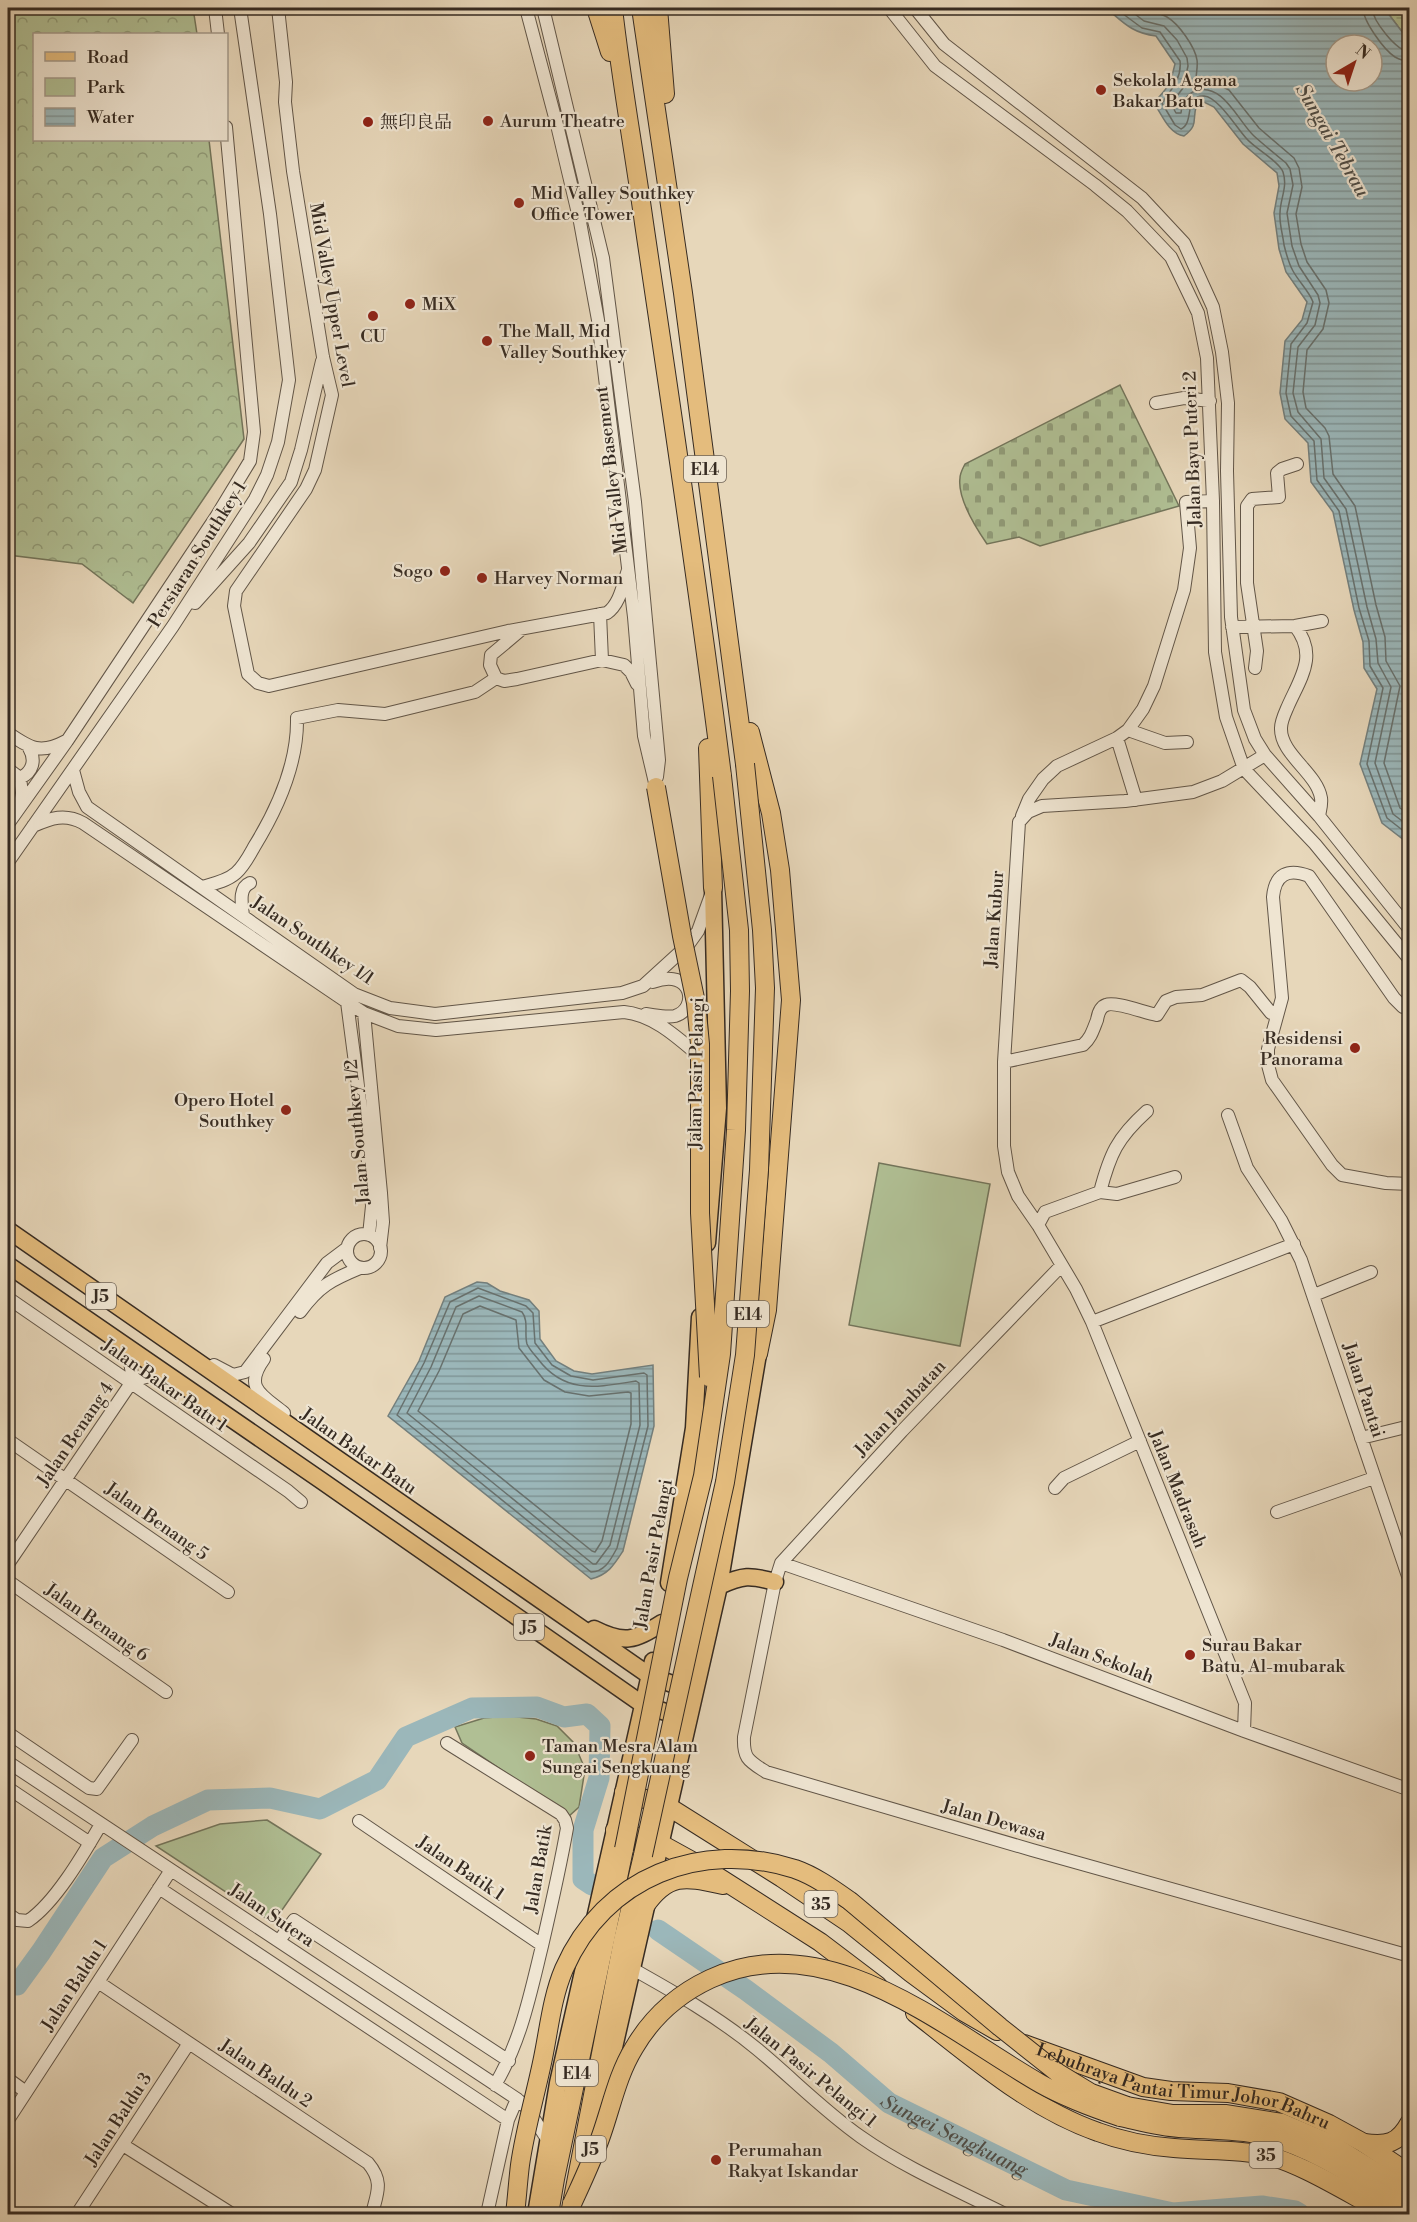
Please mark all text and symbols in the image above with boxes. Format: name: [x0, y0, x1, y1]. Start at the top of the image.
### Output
legend: [33, 33, 228, 141]
north arrow: [1324, 33, 1384, 93]
text: N: [1352, 40, 1374, 64]
text: Road: [87, 46, 130, 69]
place label: Sekolah Agama Bakar Batu: [1112, 69, 1238, 113]
text: Park: [87, 76, 126, 99]
water label: Sungai Tebrau: [1289, 79, 1375, 203]
marker: Sekolah Agama Bakar Batu: [1094, 83, 1108, 97]
text: Water: [86, 106, 135, 129]
place label: Aurum Theatre: [499, 110, 625, 133]
place label: 無印良品: [380, 111, 452, 134]
marker: Aurum Theatre: [481, 114, 495, 128]
marker: 無印良品: [361, 115, 375, 129]
place label: Mid Valley Southkey Office Tower: [531, 182, 695, 226]
marker: Mid Valley Southkey Office Tower: [512, 196, 526, 210]
street label: Mid Valley Upper Level: [304, 201, 359, 390]
place label: MiX: [422, 293, 457, 316]
marker: MiX: [403, 297, 417, 311]
marker: CU: [366, 309, 380, 323]
place label: The Mall, Mid Valley Southkey: [498, 320, 627, 364]
place label: CU: [360, 325, 387, 348]
marker: The Mall, Mid Valley Southkey: [480, 334, 494, 348]
street label: Jalan Bayu Puteri 2: [1178, 371, 1207, 528]
street label: Mid Valley Basement: [590, 384, 633, 555]
road number: E14: [684, 456, 726, 482]
street label: Persiaran Southkey 1: [143, 476, 252, 632]
place label: Sogo: [393, 560, 433, 583]
marker: Sogo: [438, 564, 452, 578]
place label: Harvey Norman: [494, 567, 623, 590]
marker: Harvey Norman: [475, 571, 489, 585]
street label: Jalan Kubur: [980, 869, 1009, 970]
street label: Jalan Southkey 1/1: [246, 890, 379, 990]
street label: Jalan Pasir Pelangi: [684, 997, 709, 1150]
place label: Residensi Panorama: [1260, 1027, 1344, 1071]
marker: Residensi Panorama: [1348, 1041, 1362, 1055]
street label: Jalan Southkey 1/2: [340, 1058, 375, 1207]
place label: Opero Hotel Southkey: [174, 1089, 275, 1133]
marker: Opero Hotel Southkey: [279, 1103, 293, 1117]
road number: J5: [86, 1283, 116, 1309]
road number: E14: [727, 1301, 769, 1327]
street label: Jalan Bakar Batu 1: [97, 1333, 232, 1437]
street label: Jalan Pantai: [1337, 1339, 1390, 1441]
street label: Jalan Jambatan: [849, 1355, 951, 1462]
street label: Jalan Benang 4: [31, 1377, 119, 1492]
street label: Jalan Bakar Batu: [295, 1402, 422, 1500]
street label: Jalan Madrasah: [1143, 1426, 1212, 1552]
street label: Jalan Benang 5: [100, 1477, 213, 1566]
street label: Jalan Pasir Pelangi: [629, 1477, 678, 1632]
street label: Jalan Benang 6: [39, 1577, 153, 1667]
road number: J5: [514, 1614, 544, 1640]
street label: Jalan Sekolah: [1046, 1628, 1157, 1689]
place label: Surau Bakar Batu, Al-mubarak: [1201, 1634, 1346, 1678]
marker: Surau Bakar Batu, Al-mubarak: [1183, 1648, 1197, 1662]
place label: Taman Mesra Alam Sungai Sengkuang: [542, 1735, 698, 1779]
marker: Taman Mesra Alam Sungai Sengkuang: [523, 1749, 537, 1763]
street label: Jalan Dewasa: [938, 1794, 1049, 1847]
street label: Jalan Batik: [519, 1822, 558, 1916]
street label: Jalan Batik 1: [412, 1830, 509, 1906]
street label: Jalan Sutera: [224, 1878, 320, 1953]
road number: 35: [804, 1891, 838, 1917]
street label: Jalan Baldu 1: [36, 1935, 113, 2036]
street label: Jalan Pasir Pelangi 1: [739, 2011, 882, 2133]
street label: Jalan Baldu 2: [214, 2033, 317, 2113]
street label: Lebuhraya Pantai Timur Johor Bahru: [1033, 2038, 1334, 2135]
road number: E14: [556, 2060, 598, 2086]
street label: Jalan Baldu 3: [79, 2068, 157, 2171]
water label: Sungei Sengkuang: [874, 2090, 1033, 2184]
road number: J5: [576, 2136, 606, 2162]
place label: Perumahan Rakyat Iskandar: [728, 2139, 859, 2183]
road number: 35: [1250, 2142, 1282, 2168]
marker: Perumahan Rakyat Iskandar: [709, 2153, 723, 2167]

